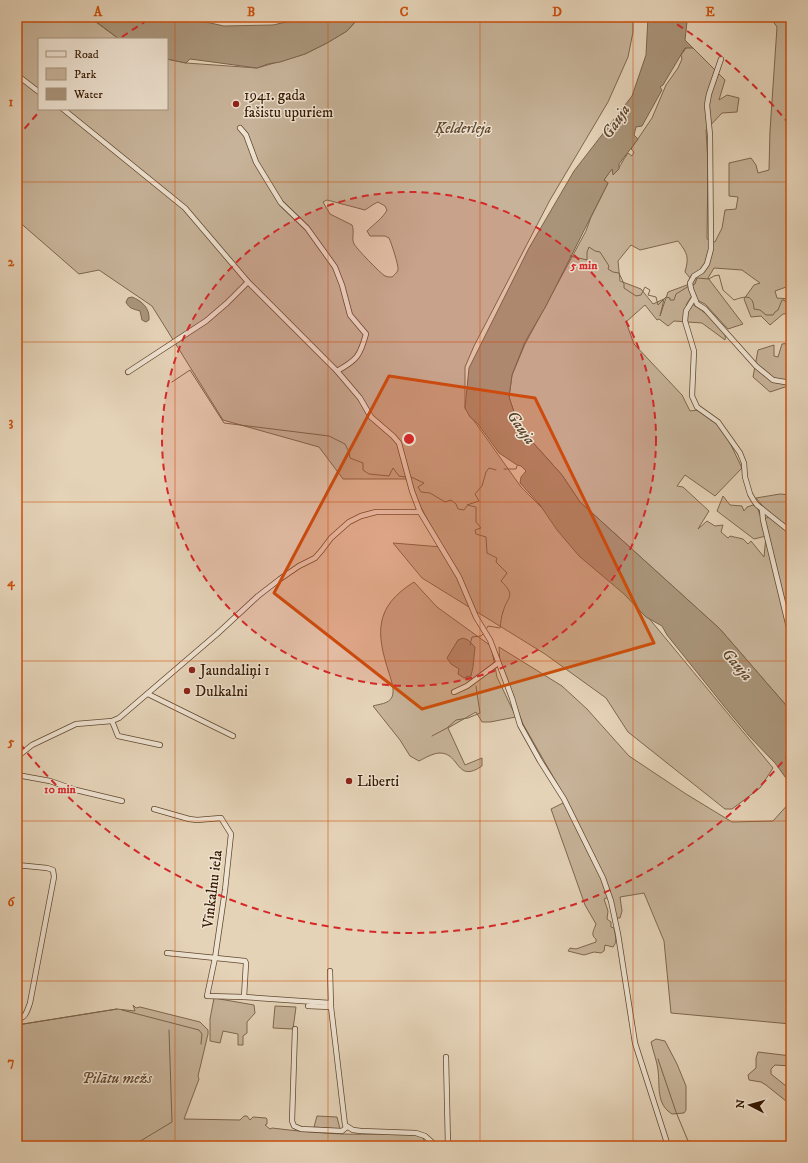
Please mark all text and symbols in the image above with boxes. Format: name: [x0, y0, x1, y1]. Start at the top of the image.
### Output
text: A: [93, 4, 103, 20]
text: B: [247, 4, 255, 20]
text: C: [400, 4, 409, 20]
text: D: [552, 4, 562, 20]
text: E: [705, 4, 715, 20]
legend: [38, 38, 168, 110]
text: Road: [74, 47, 99, 62]
text: Park: [74, 67, 96, 82]
place label: 1941. gada fašistu upuriem: [244, 86, 333, 122]
text: Water: [73, 87, 103, 102]
text: 1: [9, 94, 14, 110]
marker: 1941. gada fašistu upuriem: [231, 99, 241, 109]
water label: Gauja: [597, 101, 635, 143]
park label: Ķelderleja: [434, 119, 491, 138]
text: 2: [8, 254, 15, 270]
text: 5 min: [570, 258, 598, 273]
water label: Gauja: [502, 407, 540, 449]
text: 3: [9, 414, 14, 430]
centre of rings: [402, 432, 416, 446]
text: 4: [6, 574, 15, 591]
water label: Gauja: [718, 644, 757, 685]
place label: Jaundaliņi 1: [198, 661, 270, 680]
marker: Jaundaliņi 1: [187, 665, 197, 675]
place label: Dulkalni: [195, 682, 248, 701]
marker: Dulkalni: [182, 686, 192, 696]
text: 5: [7, 734, 15, 750]
place label: Liberti: [357, 772, 399, 791]
marker: Liberti: [344, 776, 354, 786]
text: 10 min: [44, 782, 77, 797]
street label: Vīnkalnu iela: [198, 848, 227, 930]
text: 6: [8, 894, 16, 910]
text: 7: [8, 1054, 15, 1070]
park label: Pilātu mežs: [82, 1069, 152, 1088]
north arrow: [730, 1085, 770, 1125]
text: N: [734, 1099, 748, 1109]

